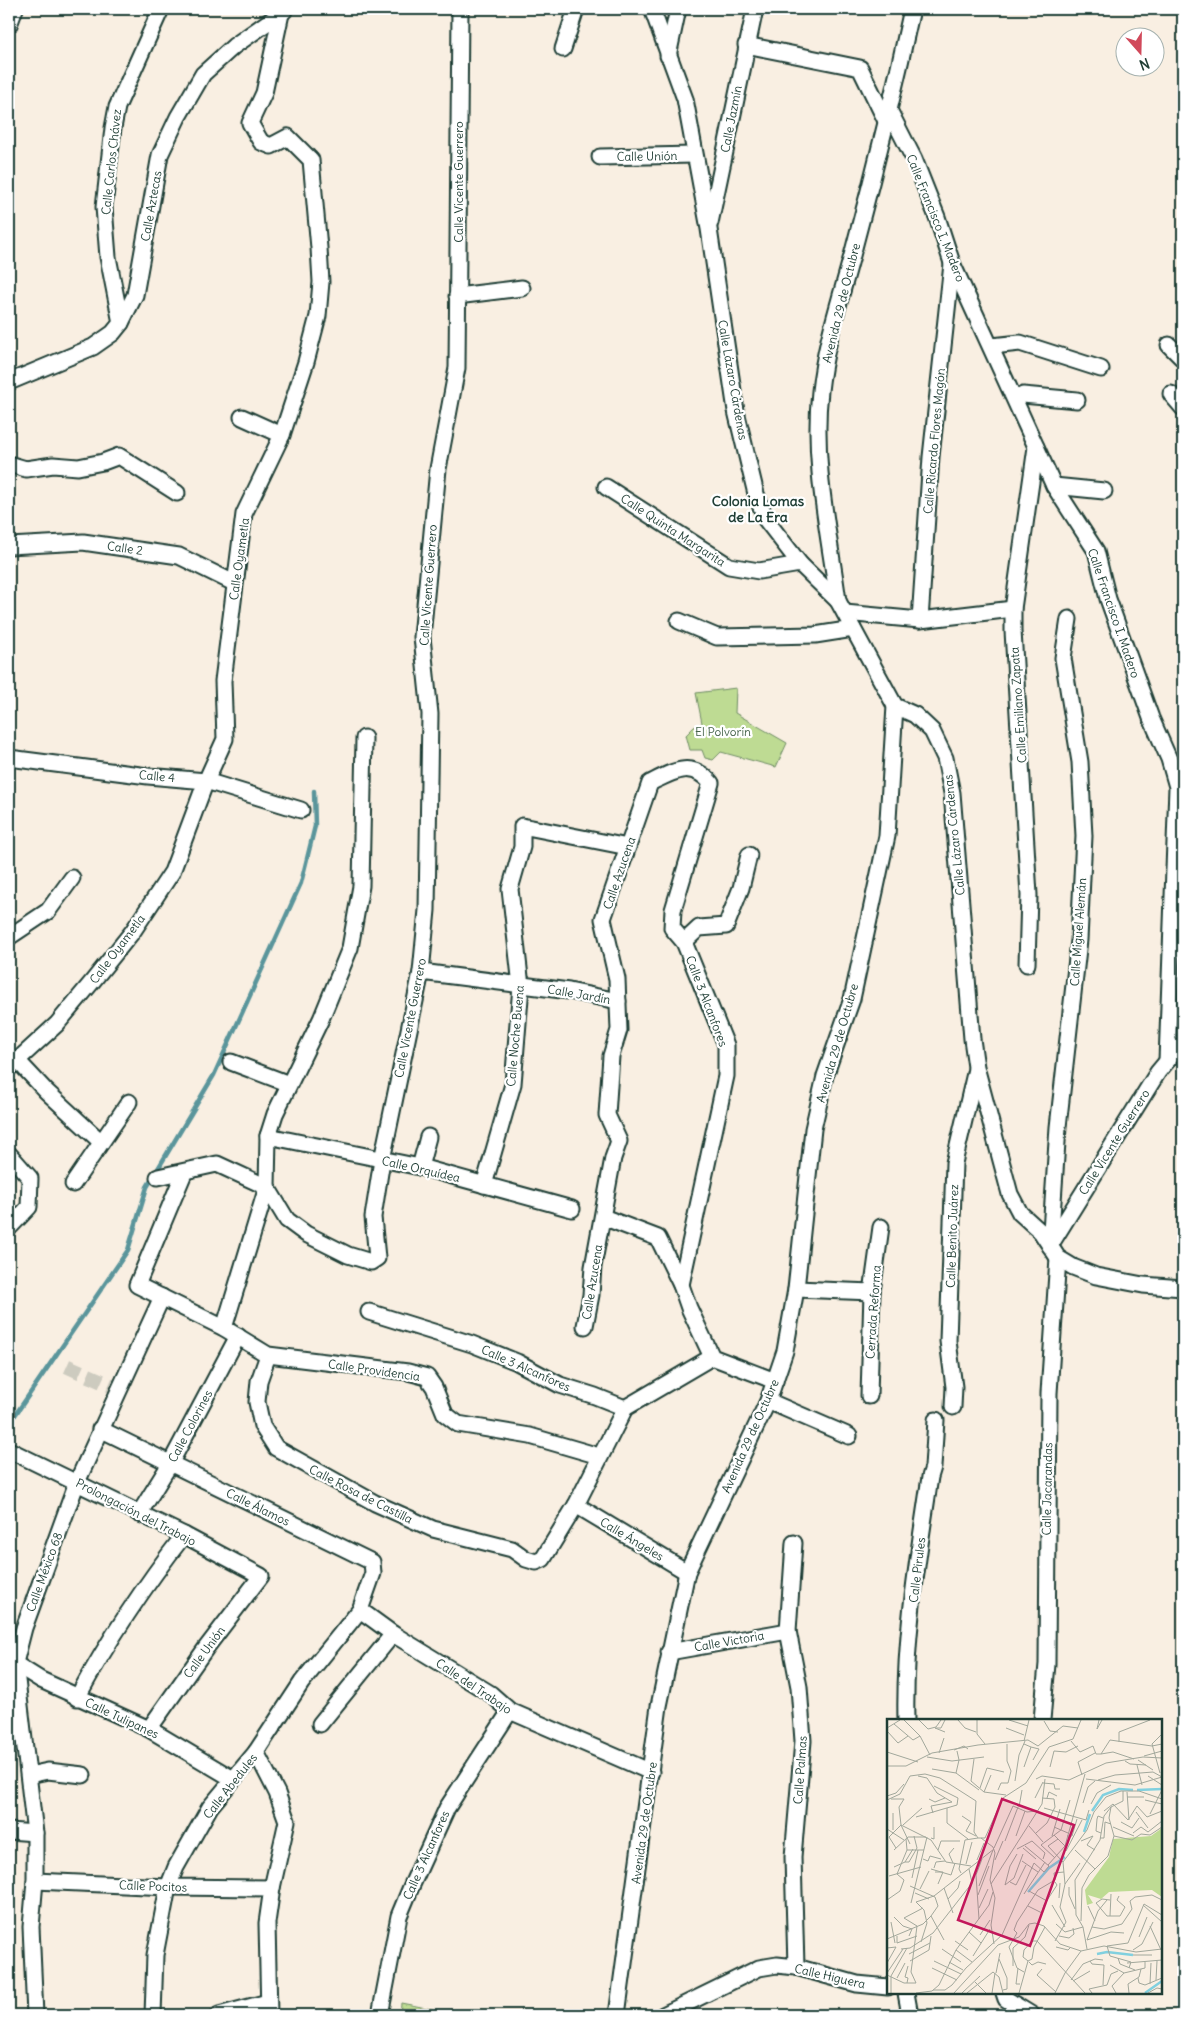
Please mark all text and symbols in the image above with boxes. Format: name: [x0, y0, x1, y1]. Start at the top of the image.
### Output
north arrow: [1114, 28, 1164, 78]
text: N: [1137, 54, 1152, 74]
street label: Calle Jazmín: [717, 84, 745, 154]
street label: Calle Carlos Chávez: [98, 108, 124, 216]
street label: Calle Vicente Guerrero: [451, 121, 466, 243]
street label: Calle Unión: [616, 148, 678, 164]
street label: Calle Francisco I. Madero: [904, 152, 969, 284]
street label: Calle Aztecas: [137, 169, 165, 243]
street label: Avenida 29 de Octubre: [819, 241, 863, 365]
street label: Calle Lázaro Cárdenas: [715, 319, 751, 441]
street label: Calle Ricardo Flores Magón: [920, 367, 948, 515]
street label: Calle Quinta Margarita: [618, 490, 728, 570]
district label: Colonia Lomas de La Era: [712, 492, 805, 526]
street label: Calle Oyametla: [226, 517, 252, 601]
street label: Calle Vicente Guerrero: [416, 524, 440, 646]
street label: Calle 2: [106, 538, 144, 558]
street label: Calle Francisco I. Madero: [1085, 546, 1143, 680]
street label: Calle Emiliano Zapata: [1006, 646, 1030, 764]
park label: El Polvorín: [695, 724, 751, 739]
street label: Calle 4: [138, 767, 176, 785]
street label: Calle Lázaro Cárdenas: [940, 774, 968, 896]
street label: Calle Azucena: [600, 835, 638, 911]
street label: Calle Miguel Alemán: [1067, 877, 1089, 987]
street label: Calle Oyametla: [86, 911, 148, 987]
street label: Calle 3 Alcanfores: [683, 953, 731, 1049]
street label: Calle Vicente Guerrero: [391, 957, 429, 1079]
street label: Calle Jardín: [546, 981, 612, 1007]
street label: Avenida 29 de Octubre: [813, 982, 861, 1104]
street label: Calle Noche Buena: [503, 985, 527, 1087]
street label: Calle Vicente Guerrero: [1075, 1086, 1153, 1197]
street label: Calle Orquídea: [380, 1153, 462, 1185]
street label: Calle Benito Juárez: [943, 1184, 961, 1288]
street label: Calle Azucena: [579, 1243, 605, 1321]
street label: Cerrada Reforma: [862, 1264, 884, 1359]
street label: Calle 3 Alcanfores: [479, 1342, 573, 1394]
street label: Calle Providencia: [327, 1356, 421, 1384]
street label: Avenida 29 de Octubre: [718, 1377, 782, 1495]
street label: Calle Colorines: [165, 1387, 215, 1465]
street label: Calle Jacarandas: [1039, 1442, 1055, 1536]
street label: Calle Rosa de Castilla: [307, 1461, 415, 1527]
street label: Prolongación del Trabajo: [73, 1475, 199, 1549]
street label: Calle Álamos: [224, 1485, 292, 1529]
street label: Calle Ángeles: [597, 1514, 667, 1564]
street label: Calle México 68: [23, 1530, 65, 1614]
street label: Calle Pirules: [906, 1536, 928, 1604]
street label: Calle Unión: [180, 1623, 228, 1681]
street label: Calle Victoria: [693, 1627, 765, 1655]
street label: Calle del Trabajo: [433, 1655, 515, 1717]
street label: Calle Tulipanes: [83, 1694, 161, 1742]
inset map: [887, 1719, 1162, 1994]
street label: Calle Palmas: [790, 1735, 810, 1805]
street label: Calle Abedules: [200, 1750, 260, 1822]
street label: Avenida 29 de Octubre: [628, 1761, 660, 1885]
street label: Calle 3 Alcanfores: [400, 1808, 452, 1902]
street label: Calle Pocitos: [119, 1877, 187, 1895]
street label: Calle Higuera: [793, 1961, 867, 1991]

